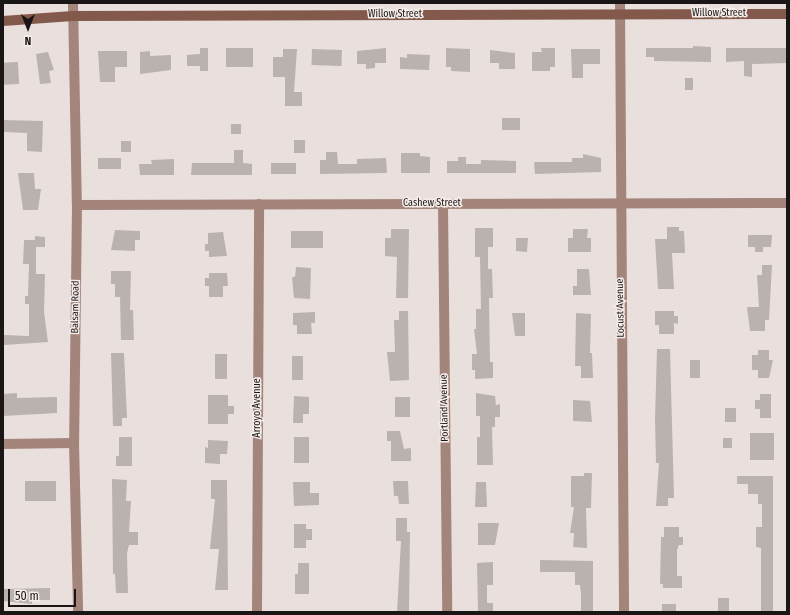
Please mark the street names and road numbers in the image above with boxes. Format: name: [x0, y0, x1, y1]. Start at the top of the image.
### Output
street label: Willow Street: [692, 8, 746, 20]
street label: Willow Street: [368, 9, 422, 21]
street label: Cashew Street: [403, 198, 461, 210]
street label: Locust Avenue: [614, 278, 628, 338]
street label: Balsam Road: [70, 281, 82, 333]
street label: Portland Avenue: [438, 374, 452, 442]
street label: Arroyo Avenue: [252, 378, 264, 438]

